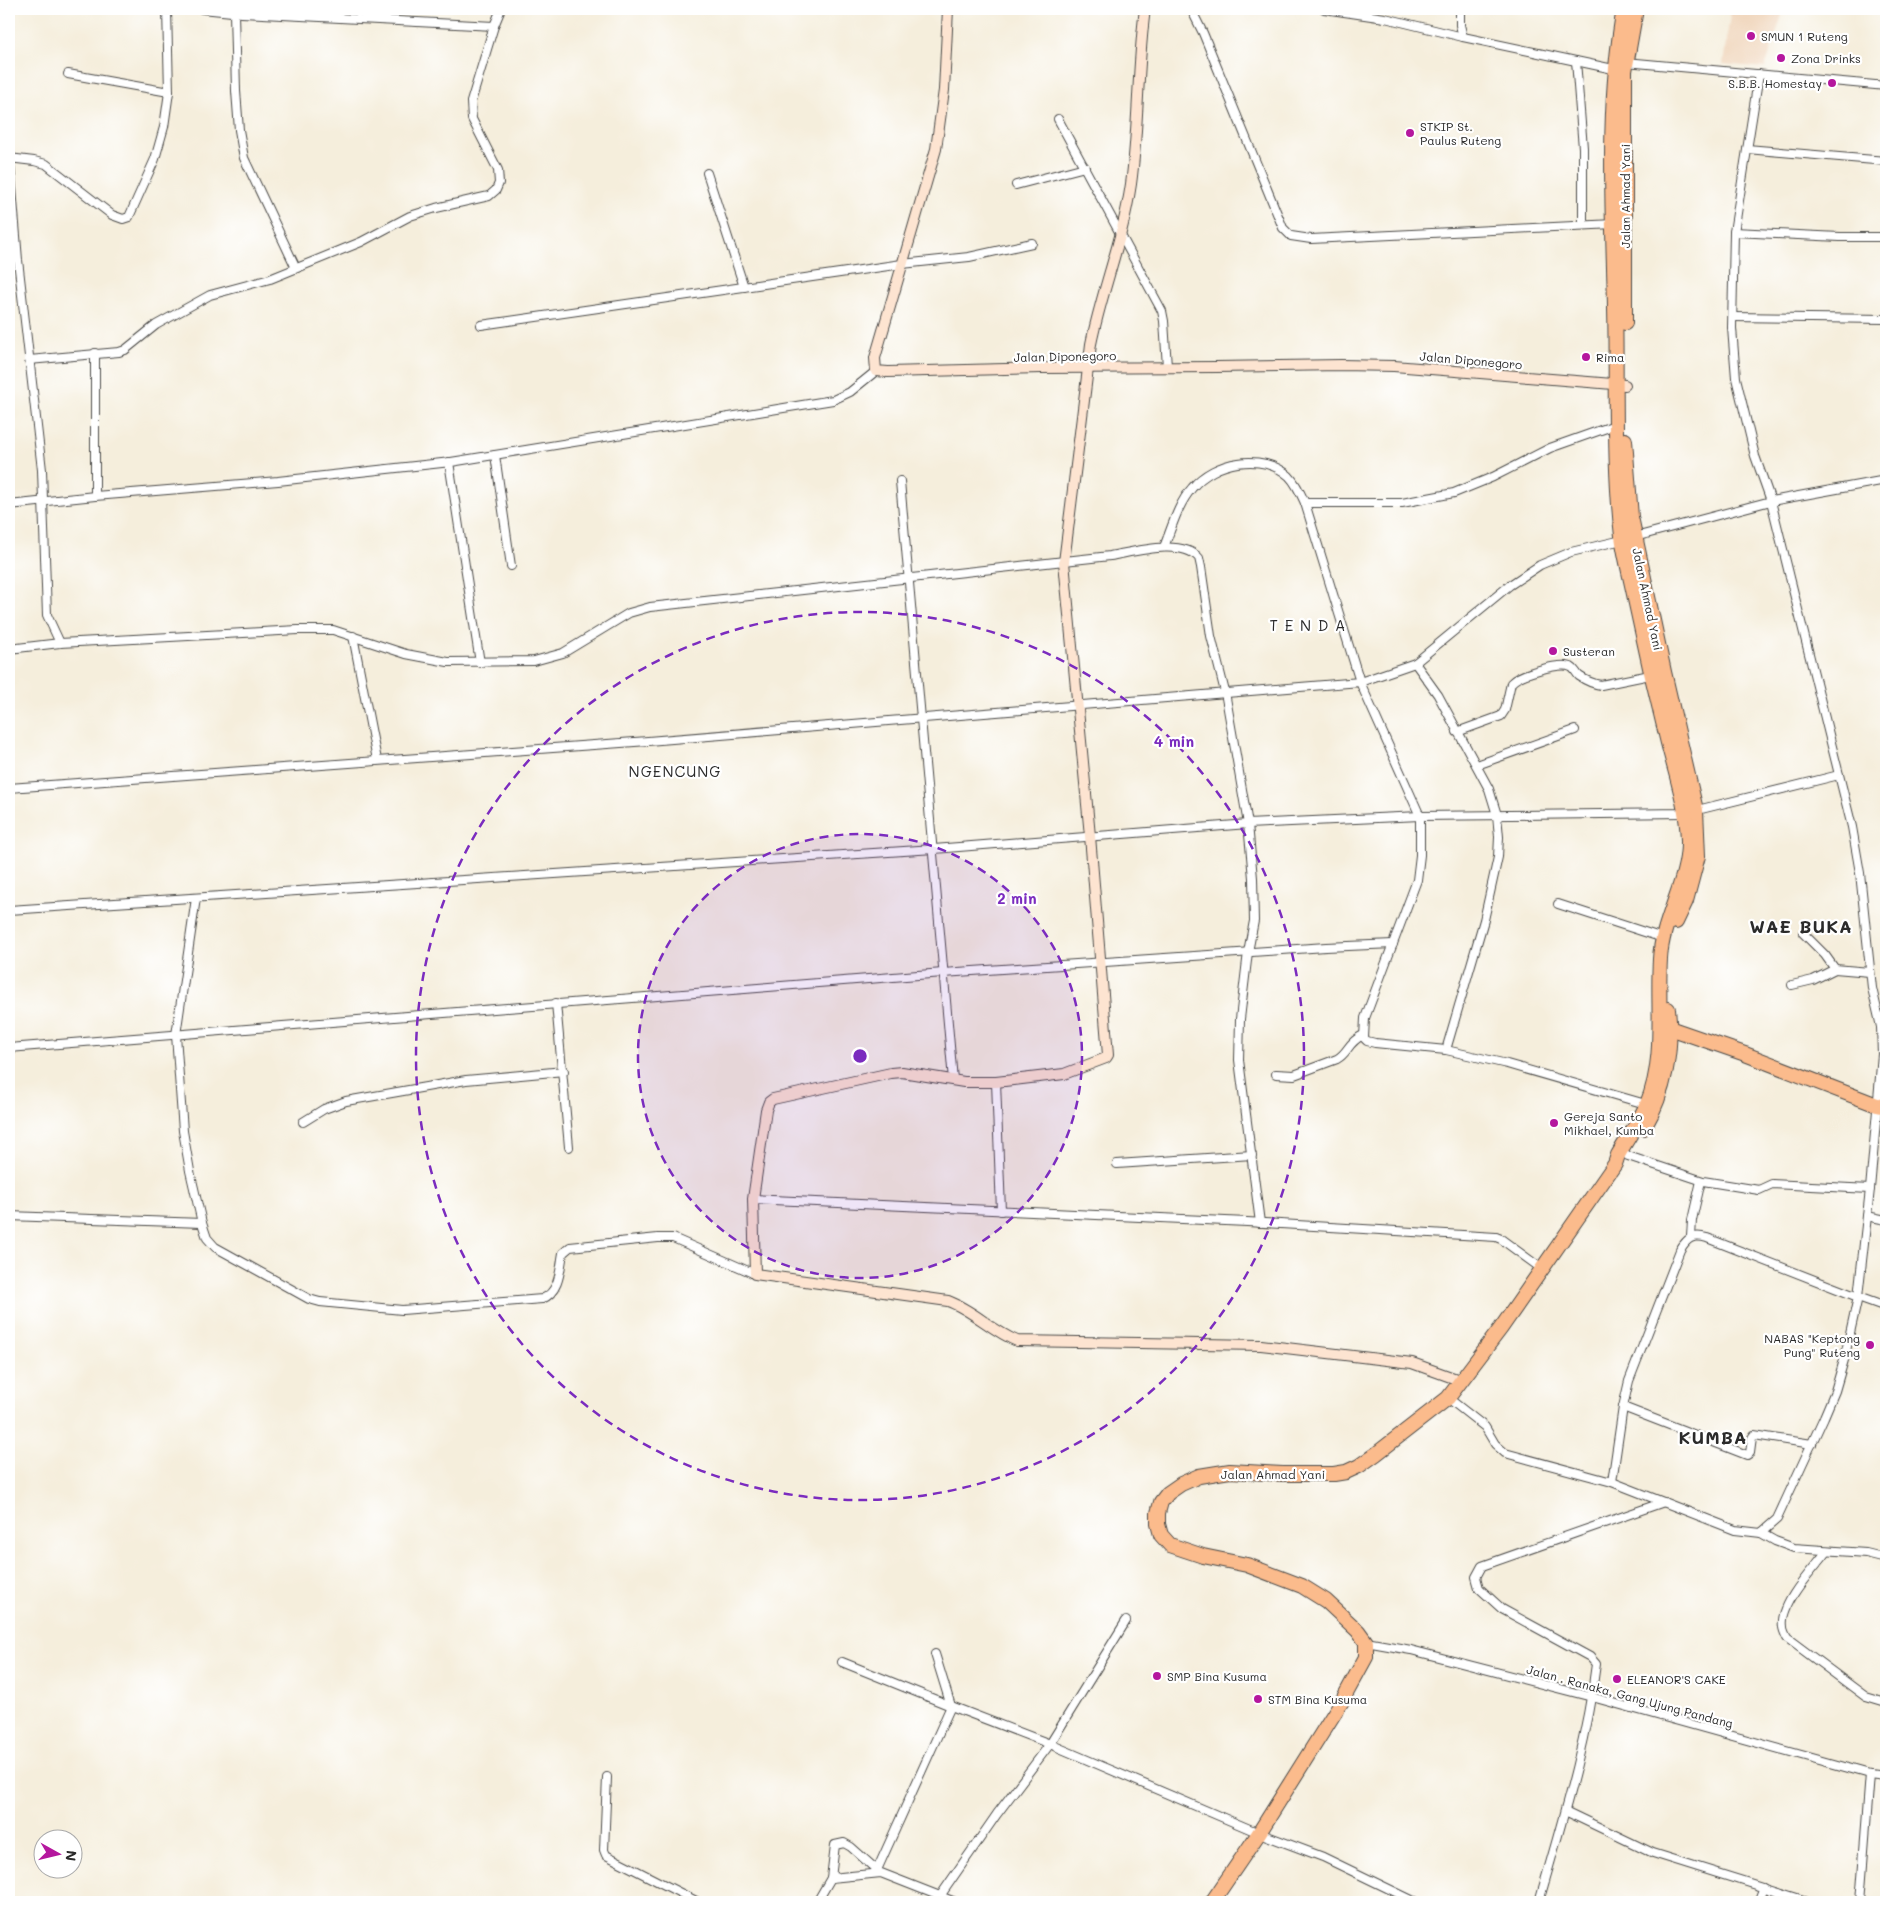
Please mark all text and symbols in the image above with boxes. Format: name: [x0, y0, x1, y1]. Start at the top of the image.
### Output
place label: SMUN 1 Ruteng: [1761, 28, 1848, 44]
marker: SMUN 1 Ruteng: [1745, 30, 1757, 42]
place label: Zona Drinks: [1791, 50, 1861, 66]
marker: Zona Drinks: [1775, 52, 1787, 64]
place label: S.B.B. Homestay: [1728, 75, 1822, 91]
marker: S.B.B. Homestay: [1826, 77, 1838, 89]
place label: STKIP St. Paulus Ruteng: [1420, 118, 1501, 148]
marker: STKIP St. Paulus Ruteng: [1404, 127, 1416, 139]
street label: Jalan Ahmad Yani: [1617, 144, 1633, 248]
street label: Jalan Diponegoro: [1013, 347, 1117, 365]
street label: Jalan Diponegoro: [1419, 348, 1523, 372]
place label: Rima: [1596, 349, 1624, 365]
marker: Rima: [1580, 351, 1592, 363]
street label: Jalan Ahmad Yani: [1629, 546, 1667, 652]
district label: T E N D A: [1270, 615, 1346, 635]
place label: Susteran: [1563, 643, 1615, 659]
marker: Susteran: [1547, 645, 1559, 657]
text: 4 min: [1154, 731, 1194, 751]
district label: NGENCUNG: [629, 761, 721, 781]
text: 2 min: [997, 888, 1037, 908]
district label: WAE BUKA: [1749, 914, 1853, 938]
centre of rings: [851, 1047, 869, 1065]
place label: Gereja Santo Mikhael, Kumba: [1564, 1108, 1654, 1138]
marker: Gereja Santo Mikhael, Kumba: [1548, 1117, 1560, 1129]
place label: NABAS "Keptong Pung" Ruteng: [1764, 1330, 1860, 1360]
marker: NABAS "Keptong Pung" Ruteng: [1864, 1339, 1876, 1351]
district label: KUMBA: [1679, 1425, 1747, 1449]
street label: Jalan Ahmad Yani: [1221, 1466, 1325, 1482]
street label: Jalan . Ranaka, Gang Ujung Pandang: [1525, 1661, 1735, 1731]
place label: SMP Bina Kusuma: [1167, 1668, 1267, 1684]
marker: SMP Bina Kusuma: [1151, 1670, 1163, 1682]
place label: ELEANOR'S CAKE: [1627, 1671, 1726, 1687]
marker: ELEANOR'S CAKE: [1611, 1673, 1623, 1685]
place label: STM Bina Kusuma: [1268, 1691, 1367, 1707]
marker: STM Bina Kusuma: [1252, 1693, 1264, 1705]
north arrow: [32, 1828, 82, 1878]
text: N: [61, 1849, 82, 1862]

